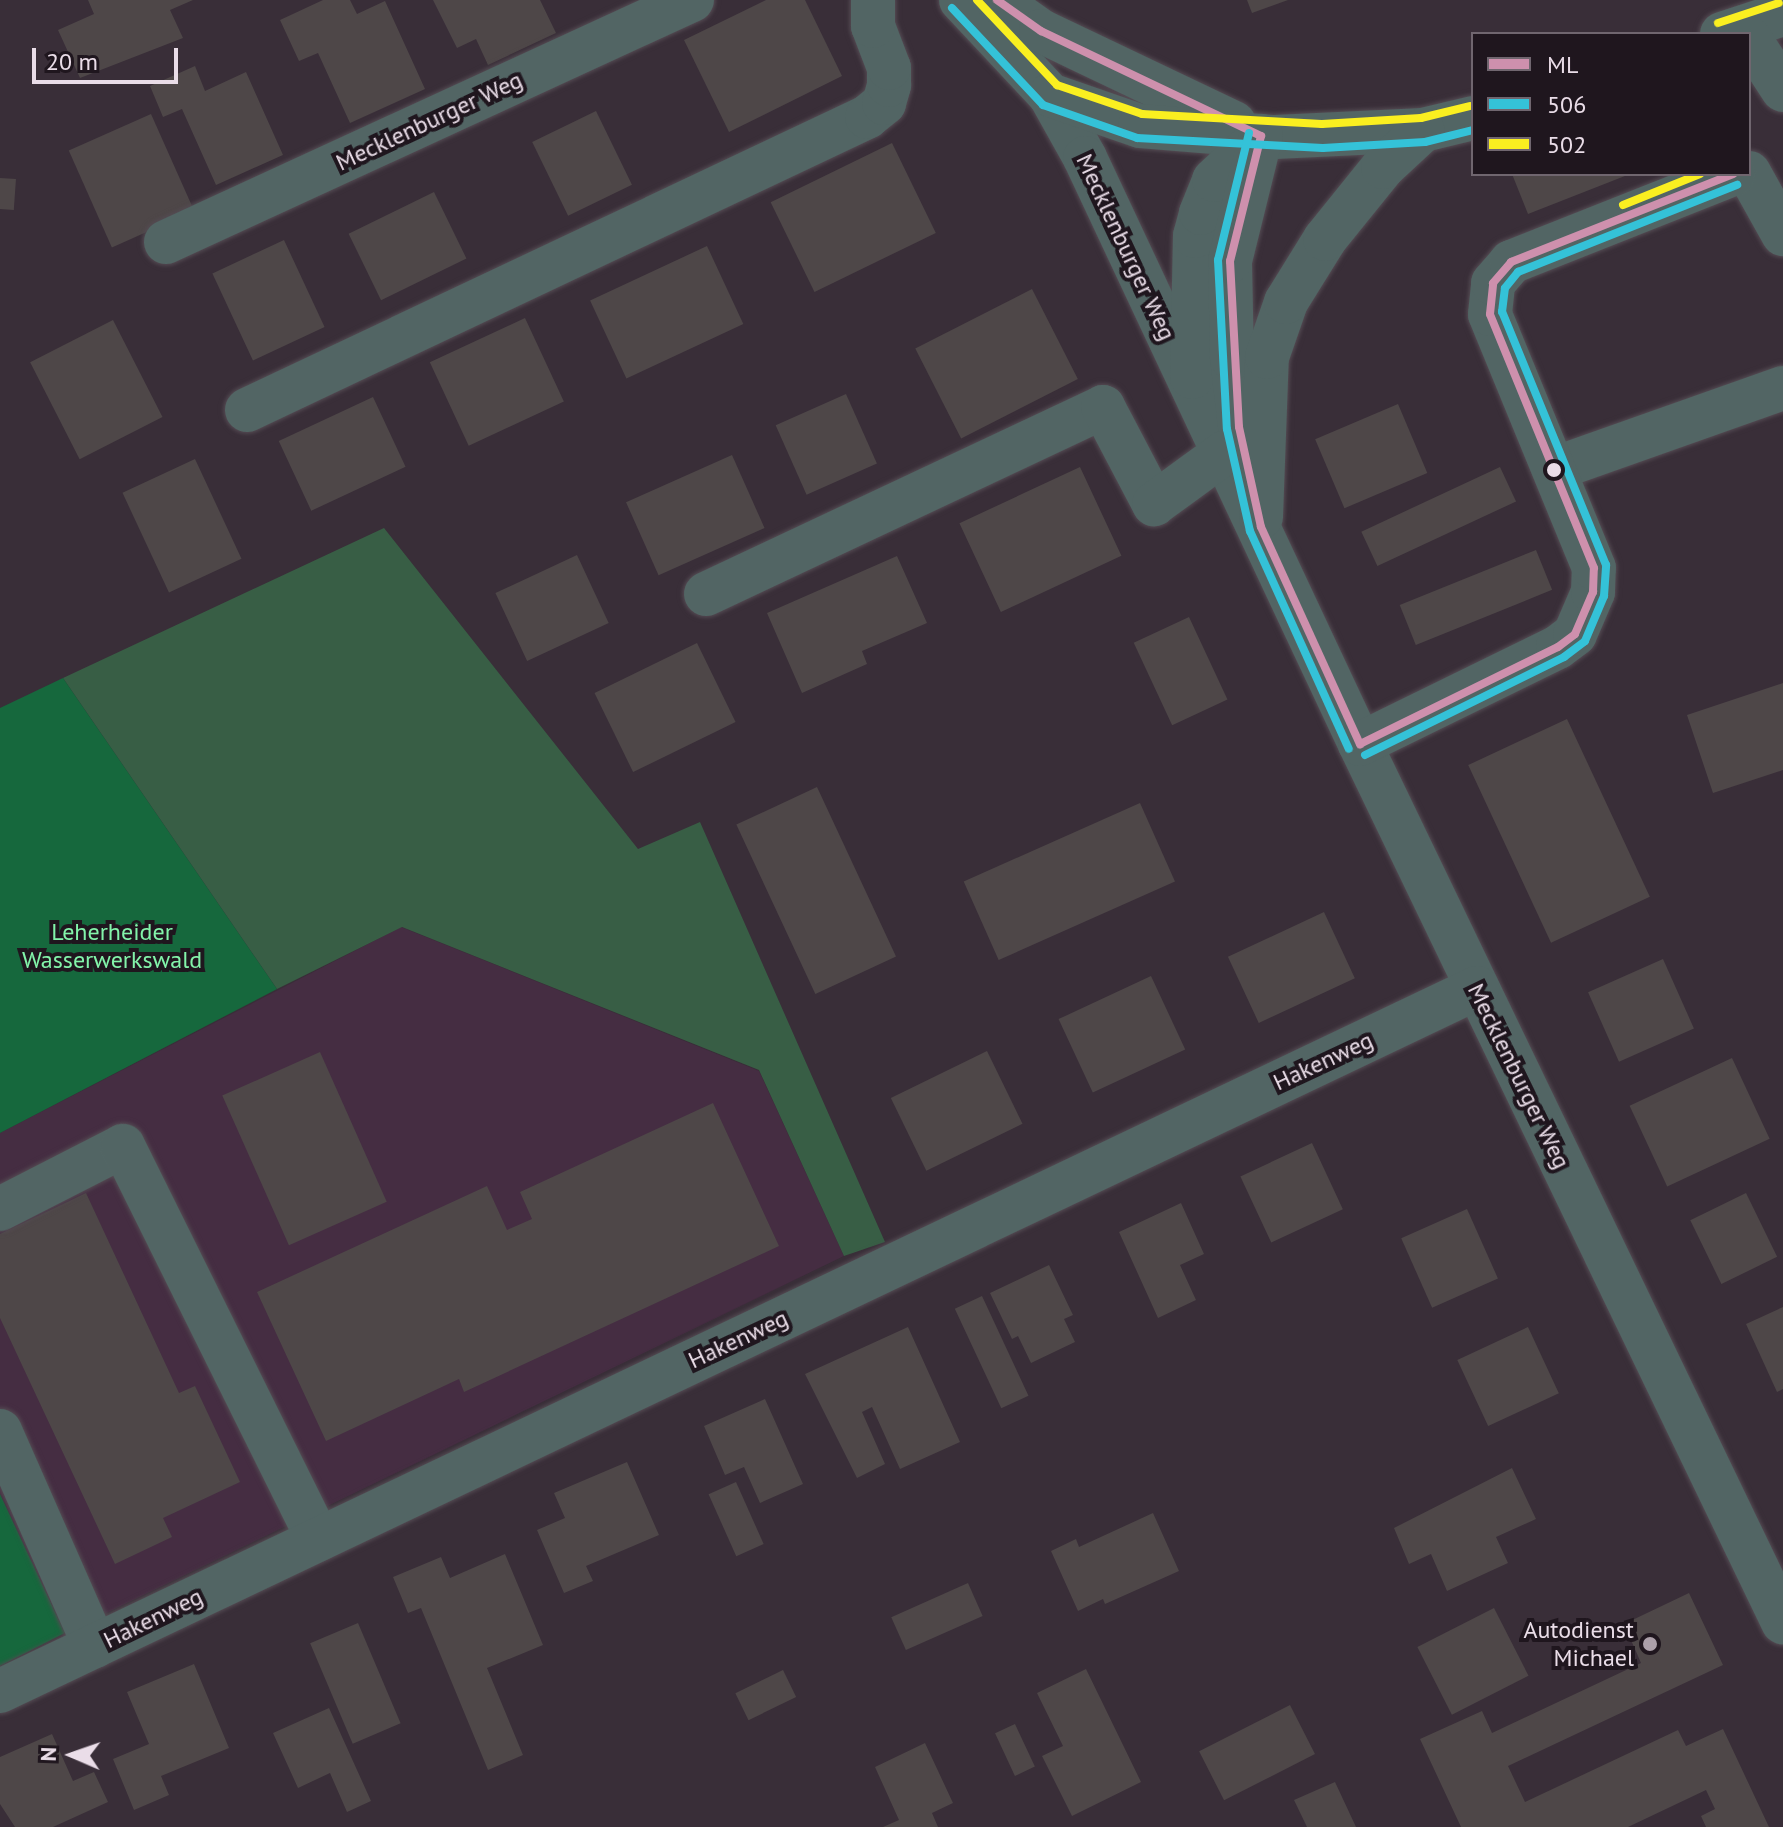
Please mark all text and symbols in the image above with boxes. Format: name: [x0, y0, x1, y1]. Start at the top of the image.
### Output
scale bar: [36, 32, 182, 82]
legend: [1471, 32, 1751, 176]
text: 20 m: [46, 46, 98, 77]
text: ML: [1547, 49, 1578, 80]
street label: Mecklenburger Weg: [331, 65, 527, 177]
text: 506: [1547, 89, 1586, 120]
text: 502: [1547, 129, 1586, 160]
street label: Mecklenburger Weg: [1070, 149, 1182, 345]
unlabelled marker: [1546, 462, 1562, 478]
park label: Leherheider Wasserwerkswald: [22, 918, 202, 974]
street label: Mecklenburger Weg: [1462, 978, 1576, 1174]
street label: Hakenweg: [1269, 1025, 1377, 1097]
street label: Hakenweg: [684, 1303, 792, 1375]
street label: Hakenweg: [99, 1582, 207, 1654]
place label: Autodienst Michael: [1523, 1616, 1634, 1672]
marker: Autodienst Michael: [1641, 1635, 1659, 1653]
north arrow: [32, 1715, 112, 1795]
text: N: [34, 1746, 62, 1762]

